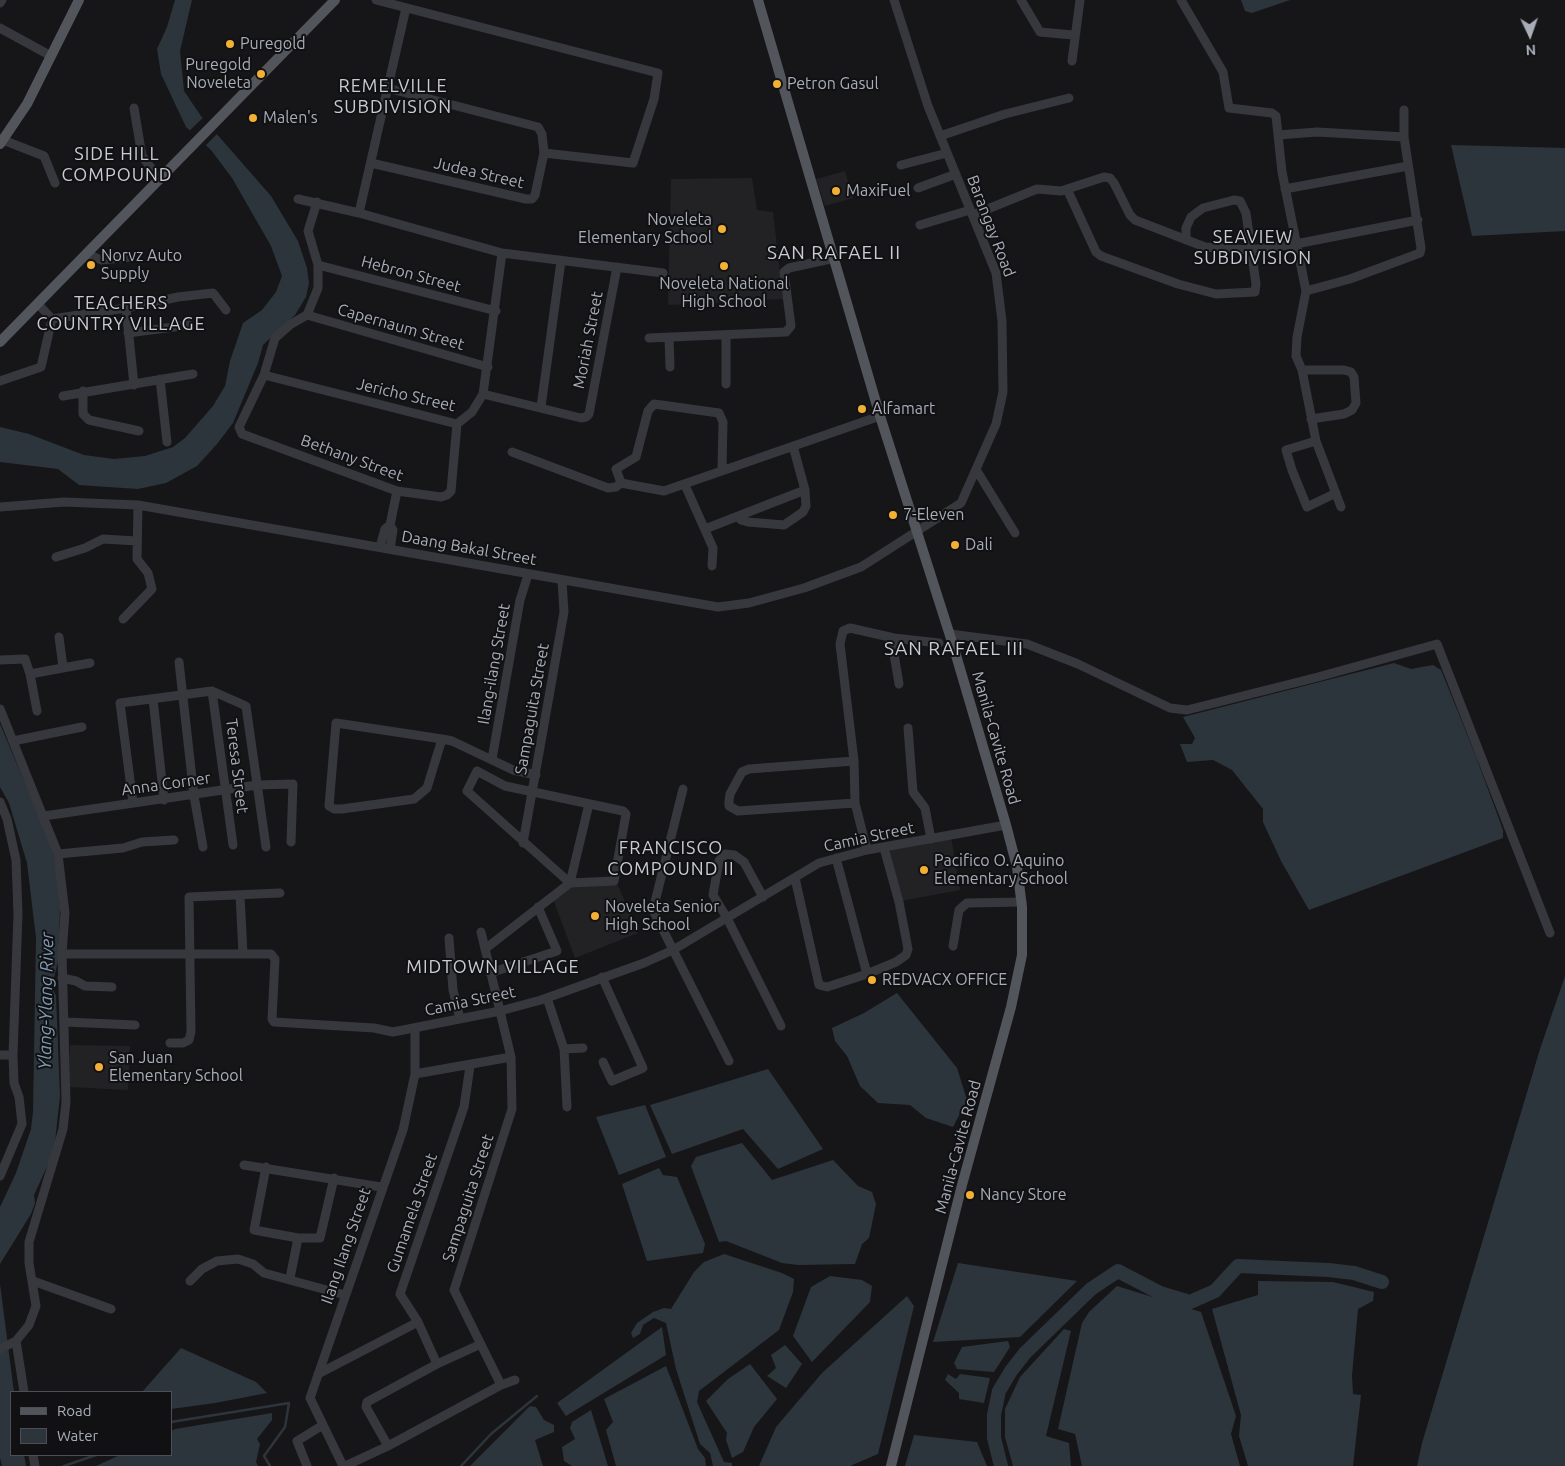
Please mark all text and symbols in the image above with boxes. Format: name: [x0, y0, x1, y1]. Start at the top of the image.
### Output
north arrow: [1505, 10, 1555, 60]
place label: Puregold: [240, 34, 306, 54]
marker: Puregold: [224, 38, 236, 50]
text: N: [1525, 42, 1536, 58]
place label: Puregold Noveleta: [185, 55, 251, 93]
marker: Puregold Noveleta: [255, 68, 267, 80]
place label: Petron Gasul: [787, 74, 879, 94]
district label: REMELVILLE SUBDIVISION: [332, 75, 454, 118]
marker: Petron Gasul: [771, 78, 783, 90]
place label: Malen's: [263, 108, 318, 128]
marker: Malen's: [247, 112, 259, 124]
district label: SIDE HILL COMPOUND: [60, 143, 174, 186]
street label: Judea Street: [432, 153, 526, 193]
street label: Barangay Road: [963, 172, 1019, 280]
place label: MaxiFuel: [846, 181, 910, 201]
marker: MaxiFuel: [830, 185, 842, 197]
place label: Noveleta Elementary School: [578, 210, 712, 248]
marker: Noveleta Elementary School: [716, 223, 728, 235]
district label: SEAVIEW SUBDIVISION: [1192, 226, 1314, 268]
district label: SAN RAFAEL II: [765, 242, 903, 264]
place label: Norvz Auto Supply: [101, 246, 182, 284]
street label: Hebron Street: [359, 251, 463, 297]
marker: Norvz Auto Supply: [85, 259, 97, 271]
marker: Noveleta National High School: [718, 260, 730, 272]
place label: Noveleta National High School: [659, 274, 789, 312]
street label: Moriah Street: [569, 290, 607, 390]
district label: TEACHERS COUNTRY VILLAGE: [35, 292, 207, 334]
street label: Capernaum Street: [335, 300, 467, 354]
street label: Jericho Street: [355, 374, 457, 416]
place label: Alfamart: [872, 399, 935, 419]
marker: Alfamart: [856, 403, 868, 415]
street label: Bethany Street: [298, 431, 406, 485]
place label: 7-Eleven: [903, 505, 964, 525]
marker: 7-Eleven: [887, 509, 899, 521]
street label: Daang Bakal Street: [400, 527, 538, 569]
place label: Dali: [965, 535, 993, 555]
marker: Dali: [949, 539, 961, 551]
street label: Ilang-ilang Street: [474, 602, 514, 726]
district label: SAN RAFAEL III: [882, 638, 1026, 660]
street label: Sampaguita Street: [511, 642, 553, 776]
street label: Manila-Cavite Road: [968, 669, 1024, 807]
street label: Teresa Street: [222, 718, 252, 814]
street label: Anna Corner: [120, 768, 212, 800]
street label: Camia Street: [822, 818, 916, 856]
district label: FRANCISCO COMPOUND II: [606, 837, 736, 880]
place label: Pacifico O. Aquino Elementary School: [934, 851, 1068, 889]
marker: Pacifico O. Aquino Elementary School: [918, 864, 930, 876]
place label: Noveleta Senior High School: [605, 897, 719, 935]
marker: Noveleta Senior High School: [589, 910, 601, 922]
water label: Ylang-Ylang River: [34, 932, 58, 1070]
district label: MIDTOWN VILLAGE: [404, 956, 582, 978]
place label: REDVACX OFFICE: [882, 970, 1007, 990]
marker: REDVACX OFFICE: [866, 974, 878, 986]
street label: Camia Street: [423, 982, 517, 1020]
place label: San Juan Elementary School: [109, 1048, 243, 1086]
marker: San Juan Elementary School: [93, 1061, 105, 1073]
street label: Manila-Cavite Road: [931, 1078, 985, 1216]
street label: Sampaguita Street: [438, 1132, 498, 1264]
street label: Gumamela Street: [383, 1151, 441, 1275]
street label: Ilang Ilang Street: [317, 1185, 375, 1307]
place label: Nancy Store: [980, 1185, 1067, 1205]
marker: Nancy Store: [964, 1189, 976, 1201]
legend: [10, 1391, 172, 1456]
text: Road: [57, 1402, 92, 1419]
text: Water: [57, 1427, 98, 1444]

